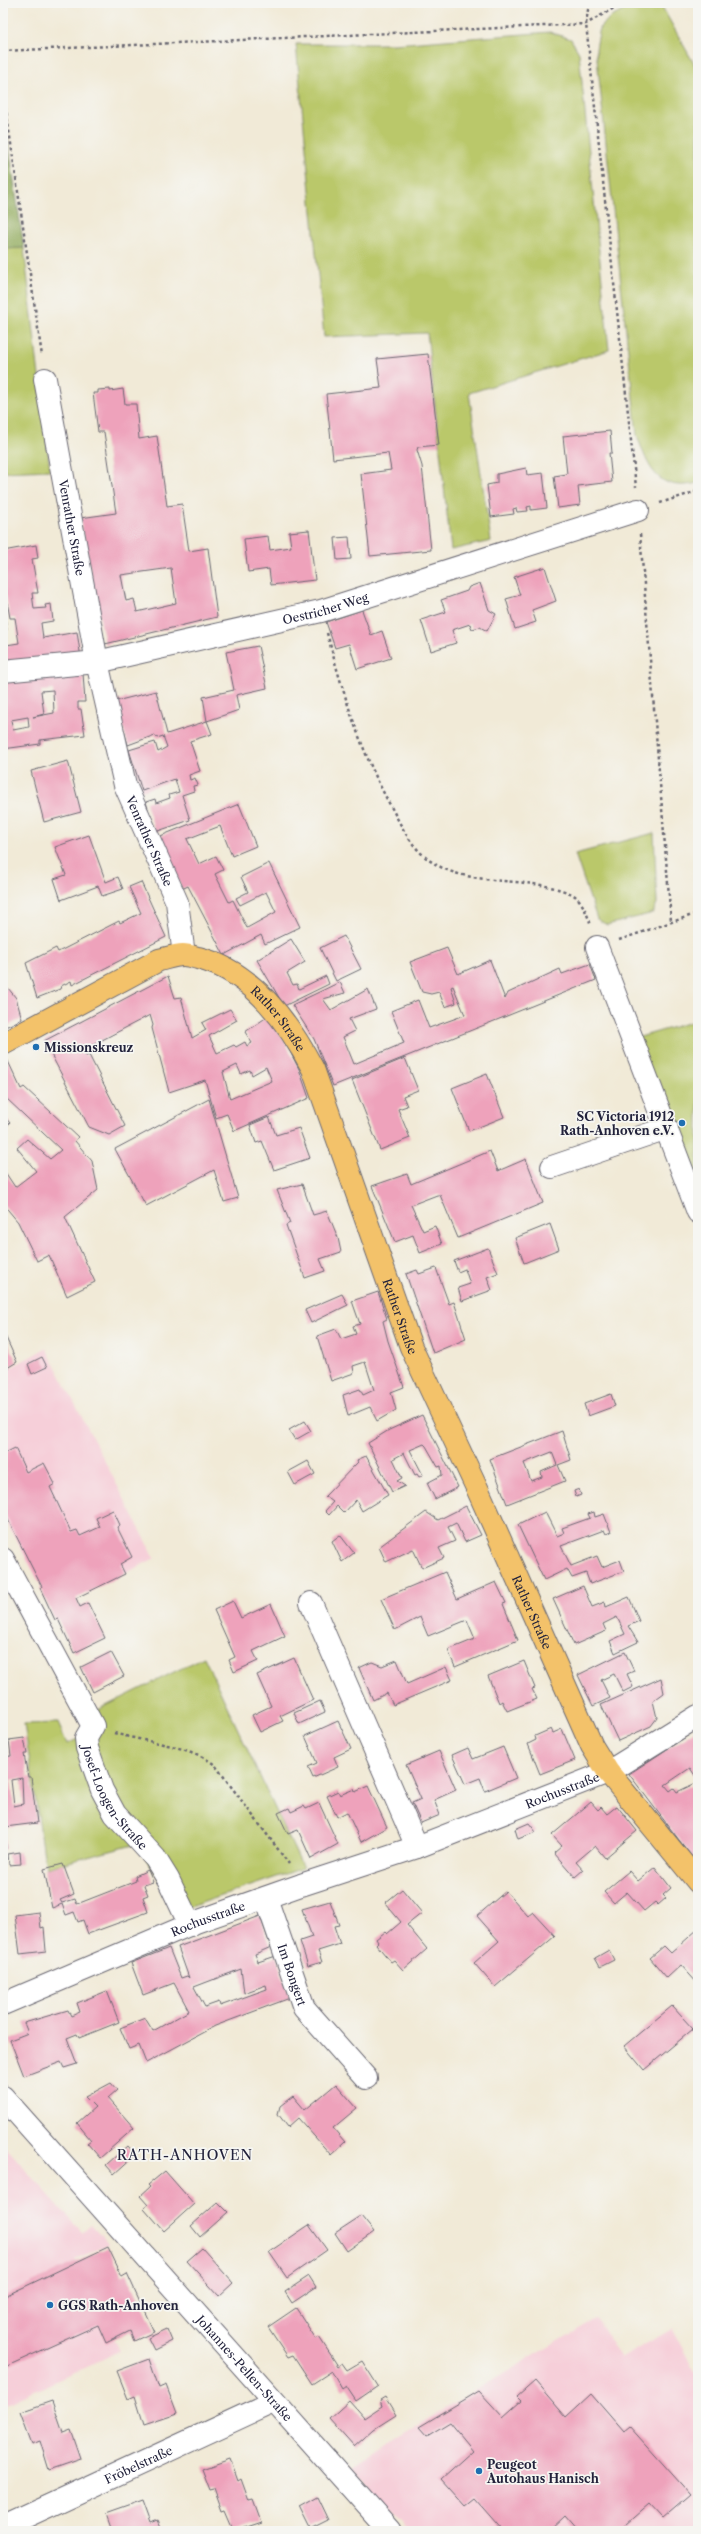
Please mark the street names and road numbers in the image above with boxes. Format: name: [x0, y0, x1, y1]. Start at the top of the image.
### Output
street label: Venrather Straße: [56, 477, 89, 577]
street label: Oestricher Weg: [281, 589, 371, 627]
street label: Venrather Straße: [123, 792, 177, 889]
street label: Rather Straße: [248, 982, 309, 1054]
street label: Rather Straße: [380, 1276, 421, 1357]
street label: Rather Straße: [509, 1573, 555, 1652]
street label: Josef-Loogen-Straße: [79, 1743, 151, 1853]
street label: Rochusstraße: [523, 1769, 602, 1811]
street label: Rochusstraße: [168, 1898, 247, 1939]
street label: Im Bongert: [275, 1942, 310, 2008]
street label: Johannes-Pellen-Straße: [192, 2310, 296, 2424]
street label: Fröbelstraße: [102, 2442, 175, 2487]

